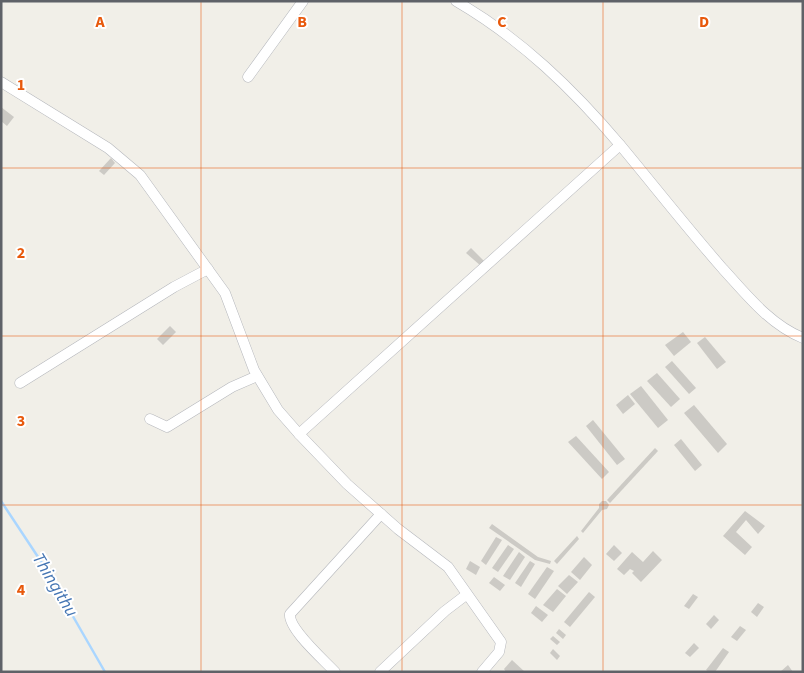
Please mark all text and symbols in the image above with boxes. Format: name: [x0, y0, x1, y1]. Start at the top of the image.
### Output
text: A: [94, 11, 105, 33]
text: B: [297, 11, 307, 33]
text: C: [497, 11, 507, 33]
text: D: [699, 11, 709, 33]
text: 1: [17, 74, 25, 96]
text: 2: [17, 242, 25, 264]
text: 3: [17, 410, 25, 432]
water label: Thingithu: [26, 548, 84, 622]
text: 4: [17, 579, 26, 601]

